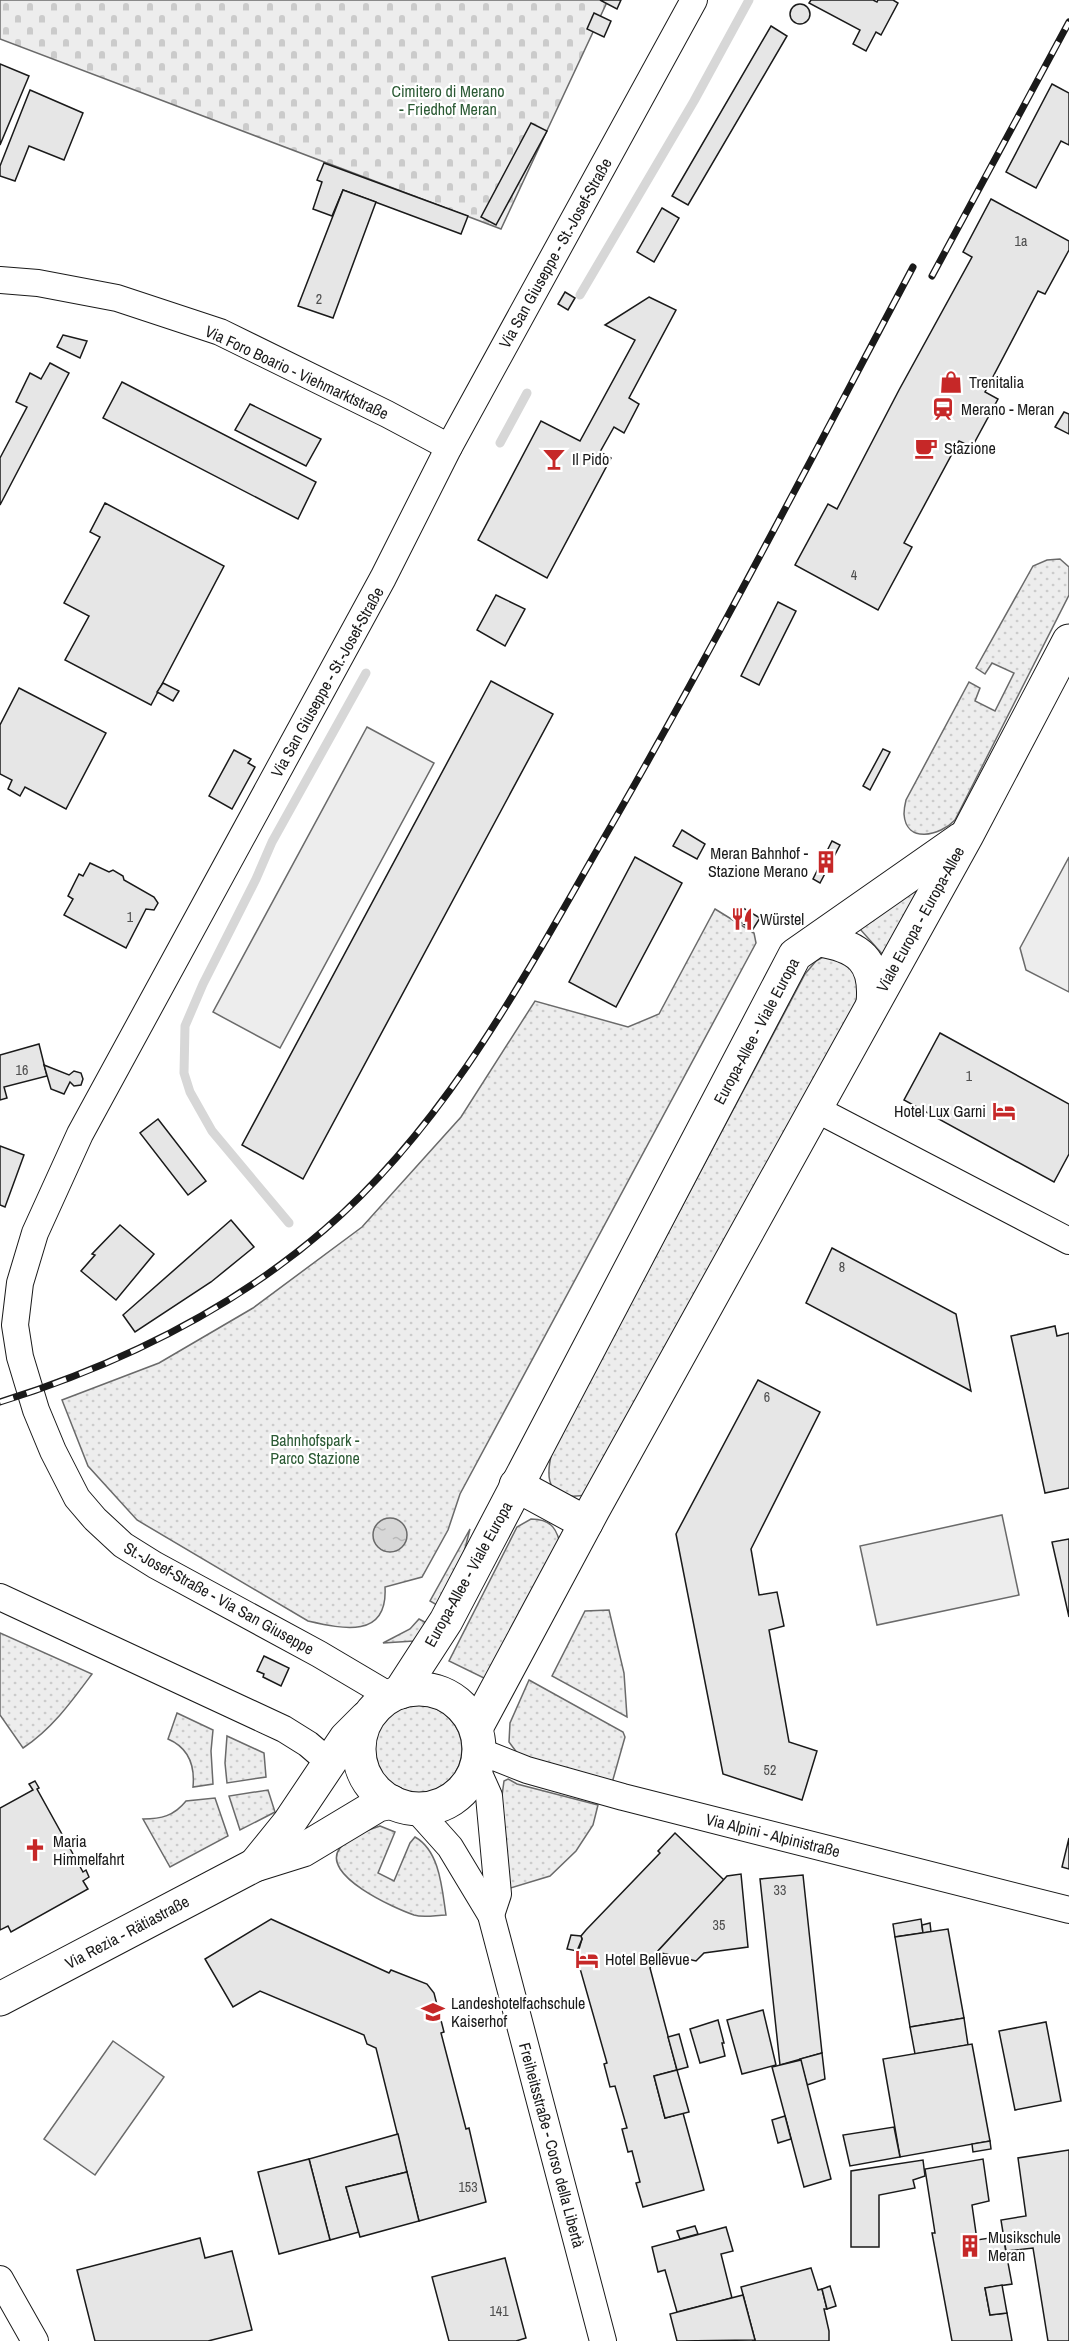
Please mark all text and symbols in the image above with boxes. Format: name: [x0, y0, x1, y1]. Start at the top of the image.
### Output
park label: Cimitero di Merano - Friedhof Meran: [391, 80, 505, 120]
street label: Via San Giuseppe - St.-Josef-Straße: [493, 154, 617, 352]
house number: 1a: [1015, 232, 1028, 250]
house number: 2: [316, 290, 322, 308]
street label: Via Foro Boario - Viehmarktstraße: [202, 320, 392, 424]
shop icon: Trenitalia: [938, 369, 964, 395]
place label: Trenitalia: [969, 371, 1025, 393]
station icon: Merano - Meran: [930, 396, 956, 422]
place label: Merano - Meran: [961, 398, 1054, 420]
cafe icon: Stazione: [913, 435, 939, 461]
place label: Stazione: [944, 437, 996, 459]
bar icon: Il Pido: [541, 446, 567, 472]
place label: Il Pido: [572, 448, 609, 470]
house number: 4: [851, 566, 858, 584]
street label: Via San Giuseppe - St.-Josef-Straße: [265, 583, 389, 781]
place label: Meran Bahnhof - Stazione Merano: [708, 842, 809, 882]
street label: Viale Europa - Europa-Allee: [871, 842, 969, 996]
building icon: Meran Bahnhof - Stazione Merano: [813, 849, 839, 875]
restaurant icon: Würstel: [729, 906, 755, 932]
house number: 1: [127, 908, 134, 926]
place label: Würstel: [760, 908, 804, 930]
street label: Europa-Allee - Viale Europa: [708, 953, 804, 1108]
house number: 16: [16, 1061, 28, 1079]
house number: 1: [966, 1067, 973, 1085]
hotel icon: Hotel Lux Garni: [991, 1098, 1017, 1124]
place label: Hotel Lux Garni: [894, 1100, 986, 1122]
house number: 8: [839, 1258, 845, 1276]
house number: 6: [764, 1388, 770, 1406]
park label: Bahnhofspark - Parco Stazione: [270, 1429, 360, 1469]
street label: Europa-Allee - Viale Europa: [419, 1497, 518, 1651]
street label: St.-Josef-Straße - Via San Giuseppe: [120, 1536, 318, 1660]
house number: 52: [764, 1761, 776, 1779]
street label: Via Alpini - Alpinistraße: [704, 1808, 842, 1862]
place label: Maria Himmelfahrt: [53, 1830, 125, 1870]
church icon: Maria Himmelfahrt: [22, 1837, 48, 1863]
house number: 33: [774, 1881, 786, 1899]
street label: Via Rezia - Rätiastraße: [61, 1890, 193, 1974]
house number: 35: [713, 1916, 725, 1934]
hotel icon: Hotel Bellevue: [574, 1946, 600, 1972]
place label: Hotel Bellevue: [605, 1948, 690, 1970]
place label: Landeshotelfachschule Kaiserhof: [451, 1992, 585, 2032]
school or university icon: Landeshotelfachschule Kaiserhof: [420, 1999, 446, 2025]
street label: Freiheitsstraße - Corso della Libertà: [514, 2040, 590, 2251]
house number: 153: [458, 2178, 478, 2196]
place label: Musikschule Meran: [988, 2226, 1061, 2266]
building icon: Musikschule Meran: [957, 2233, 983, 2259]
house number: 141: [489, 2302, 509, 2320]

